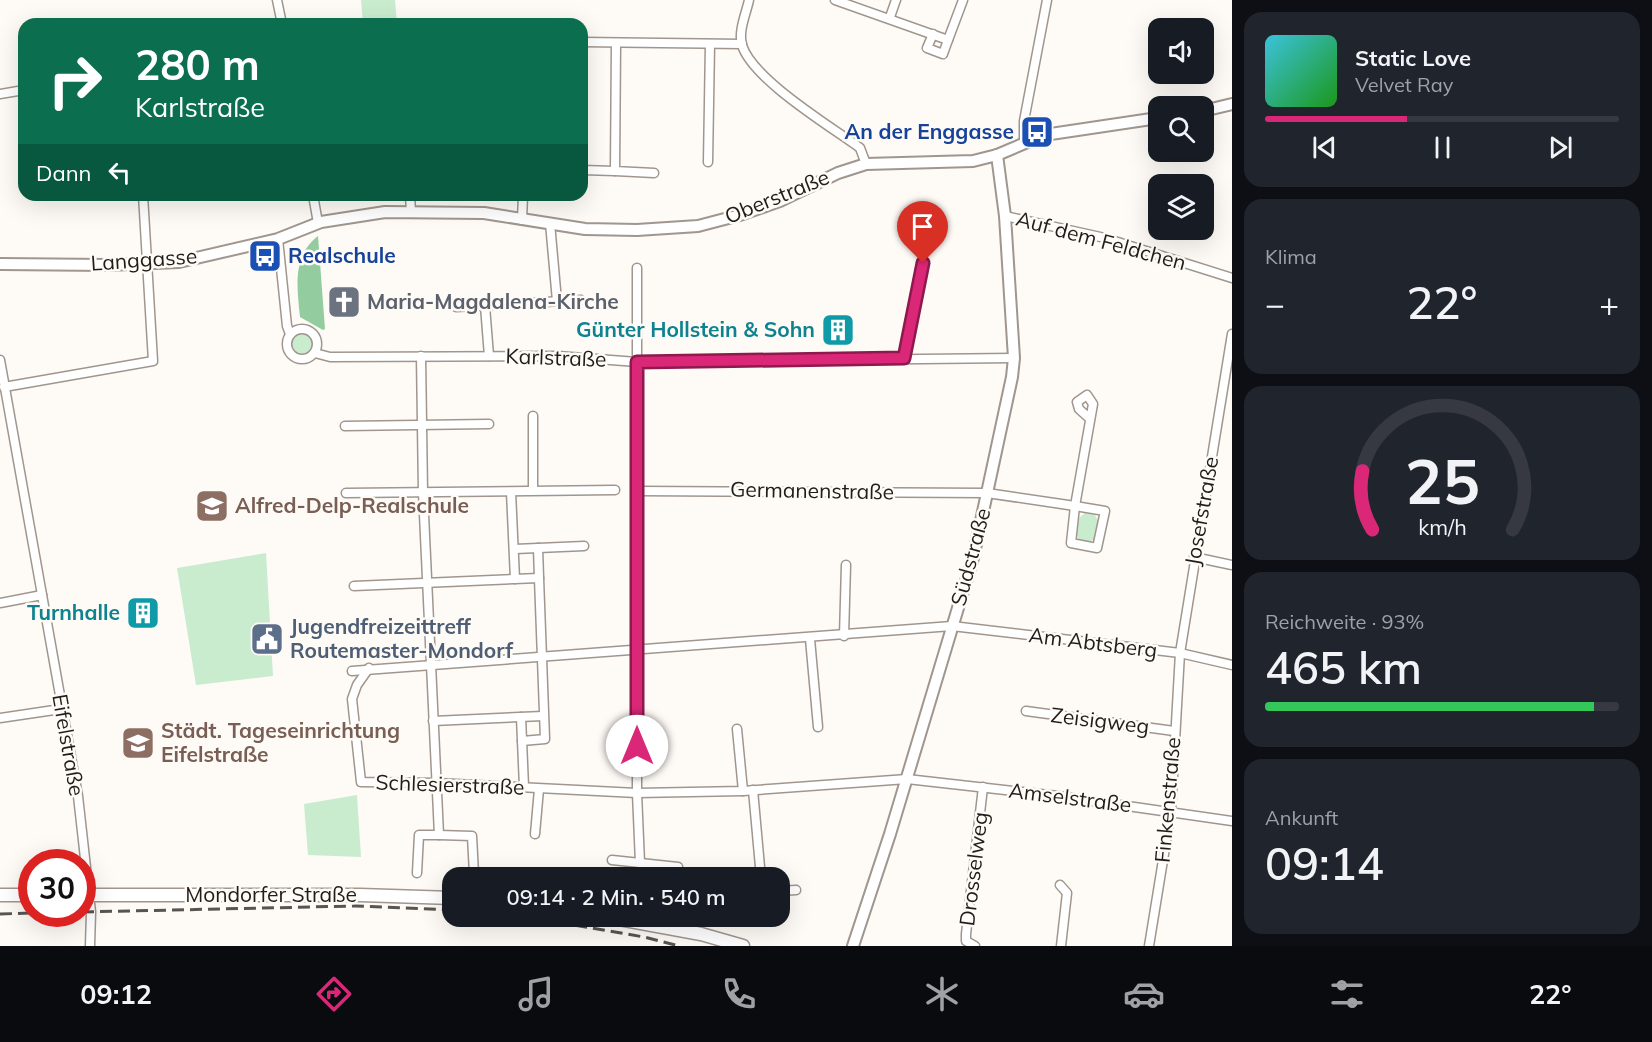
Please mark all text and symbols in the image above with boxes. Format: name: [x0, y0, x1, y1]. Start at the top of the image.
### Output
map controls: [1148, 18, 1214, 240]
button: sound: [1148, 18, 1214, 84]
text: 280 m: [135, 38, 260, 91]
icon: right: [36, 42, 114, 120]
text: Static Love: [1355, 44, 1471, 72]
text: Velvet Ray: [1355, 72, 1453, 97]
text: Karlstraße: [135, 90, 265, 124]
button: search: [1148, 96, 1214, 162]
bus stop icon: An der Enggasse: [1019, 114, 1055, 150]
place label: An der Enggasse: [844, 118, 1014, 144]
icon: previous: [1308, 131, 1341, 164]
icon: pause: [1426, 131, 1459, 164]
icon: next: [1544, 131, 1577, 164]
icon: left: [103, 156, 136, 189]
text: Dann: [36, 159, 91, 187]
street label: Oberstraße: [721, 163, 833, 229]
button: layers: [1148, 174, 1214, 240]
pin: [897, 201, 948, 263]
street label: Auf dem Feldchen: [1013, 205, 1189, 275]
icon: arrive: [906, 210, 939, 243]
bus stop icon: Realschule: [247, 238, 283, 274]
street label: Langgasse: [90, 242, 198, 276]
place label: Realschule: [288, 242, 396, 268]
text: Klima: [1265, 244, 1317, 269]
text: 22°: [1407, 274, 1477, 330]
text: −: [1265, 283, 1285, 324]
text: +: [1599, 283, 1619, 324]
church icon: Maria-Magdalena-Kirche: [326, 284, 362, 320]
place label: Maria-Magdalena-Kirche: [367, 288, 619, 314]
building icon: Günter Hollstein & Sohn: [820, 312, 856, 348]
place label: Günter Hollstein & Sohn: [576, 316, 815, 342]
street label: Karlstraße: [505, 342, 607, 372]
text: 25: [1405, 441, 1479, 520]
street label: Josefstraße: [1179, 454, 1223, 567]
street label: Germanenstraße: [730, 476, 894, 504]
school or university icon: Alfred-Delp-Realschule: [194, 488, 230, 524]
place label: Alfred-Delp-Realschule: [235, 492, 469, 518]
street label: Südstraße: [944, 505, 996, 609]
text: km/h: [1418, 513, 1466, 540]
building icon: Turnhalle: [125, 595, 161, 631]
place label: Turnhalle: [27, 599, 120, 625]
text: Reichweite · 93%: [1265, 609, 1424, 634]
place label: Jugendfreizeittreff Routemaster-Mondorf: [290, 613, 514, 663]
public building icon: Jugendfreizeittreff Routemaster-Mondorf: [249, 621, 285, 657]
street label: Am Abtsberg: [1027, 621, 1159, 663]
text: 465 km: [1265, 639, 1422, 695]
street label: Eifelstraße: [47, 692, 91, 798]
street label: Zeisigweg: [1049, 701, 1151, 739]
position arrow: [605, 714, 669, 778]
place label: Städt. Tageseinrichtung Eifelstraße: [161, 717, 400, 767]
school or university icon: Städt. Tageseinrichtung Eifelstraße: [120, 725, 156, 761]
street label: Finkenstraße: [1149, 736, 1185, 864]
street label: Schlesierstraße: [375, 768, 525, 800]
street label: Amselstraße: [1007, 777, 1133, 817]
text: Ankunft: [1265, 805, 1338, 830]
street label: Drosselweg: [953, 810, 993, 927]
text: 09:14: [1265, 835, 1384, 891]
speed limit sign: 30: [18, 849, 96, 927]
street label: Mondorfer Straße: [185, 881, 357, 907]
text: 09:14 · 2 Min. · 540 m: [507, 883, 725, 911]
icon: directions: [313, 973, 355, 1015]
icon: music: [515, 973, 557, 1015]
icon: phone: [718, 973, 760, 1015]
icon: climate: [921, 973, 963, 1015]
icon: car: [1123, 973, 1165, 1015]
icon: filters: [1326, 973, 1368, 1015]
text: 09:12: [80, 977, 152, 1011]
text: 22°: [1529, 977, 1572, 1011]

